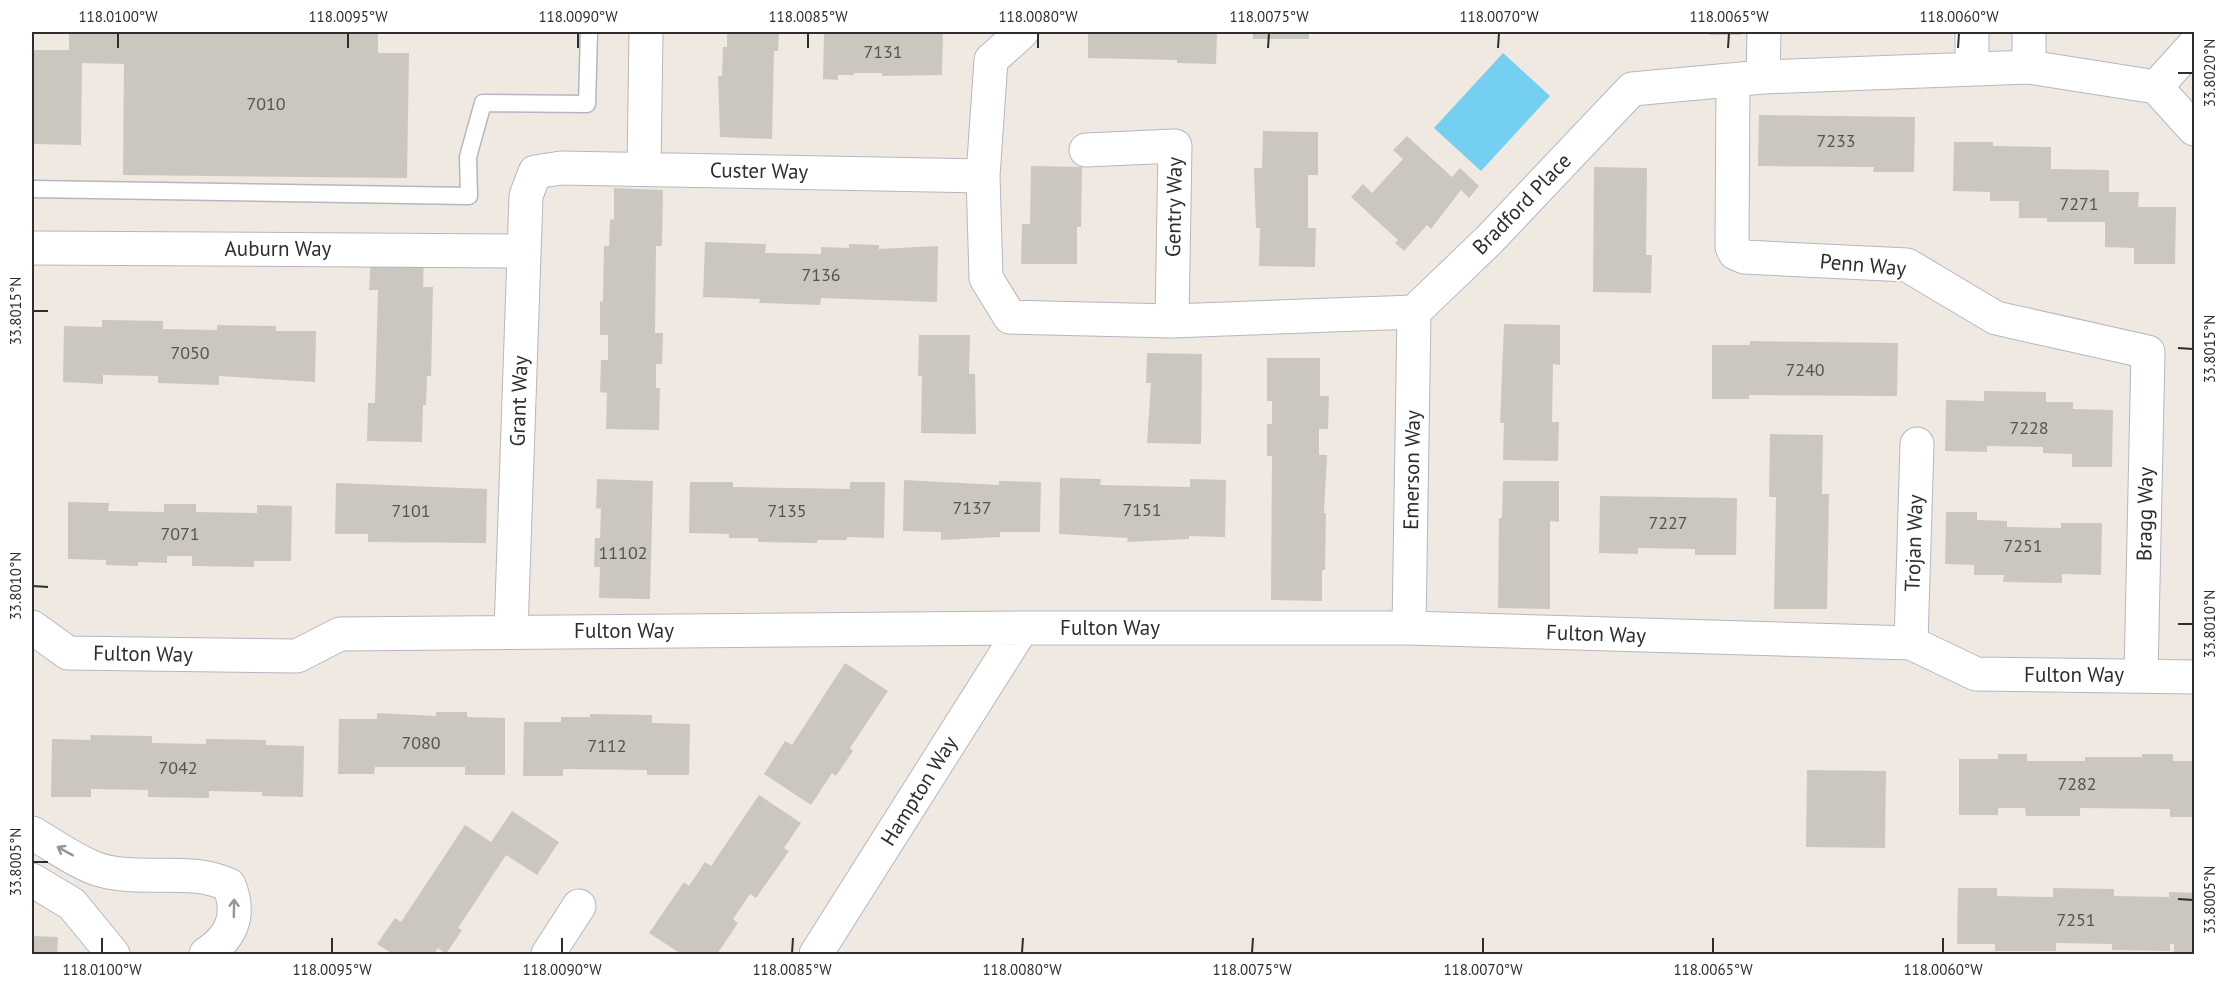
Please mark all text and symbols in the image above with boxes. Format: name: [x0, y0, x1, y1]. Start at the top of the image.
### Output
text: 118.0100°W: [78, 7, 158, 26]
text: 118.0095°W: [308, 7, 388, 26]
text: 118.0090°W: [538, 7, 618, 26]
text: 118.0085°W: [768, 7, 848, 26]
text: 118.0080°W: [998, 7, 1078, 26]
text: 118.0075°W: [1229, 7, 1309, 26]
text: 118.0070°W: [1459, 7, 1539, 26]
text: 118.0065°W: [1689, 7, 1769, 26]
text: 118.0060°W: [1919, 7, 1999, 26]
text: 33.8020°N: [2200, 39, 2219, 107]
house number: 7131: [863, 40, 903, 63]
house number: 7010: [246, 92, 286, 115]
house number: 7233: [1816, 129, 1856, 152]
street label: Bradford Place: [1466, 147, 1577, 260]
street label: Custer Way: [710, 156, 809, 185]
street label: Gentry Way: [1159, 156, 1188, 257]
house number: 7271: [2059, 192, 2099, 215]
street label: Auburn Way: [225, 235, 332, 262]
street label: Penn Way: [1819, 247, 1908, 282]
house number: 7136: [801, 263, 841, 286]
text: 33.8015°N: [6, 277, 25, 345]
text: 33.8015°N: [2200, 315, 2219, 383]
house number: 7050: [170, 341, 210, 364]
street label: Grant Way: [503, 355, 534, 447]
house number: 7240: [1785, 358, 1825, 381]
street label: Emerson Way: [1397, 410, 1426, 530]
house number: 7228: [2009, 416, 2049, 439]
street label: Bragg Way: [2130, 466, 2159, 561]
street label: Trojan Way: [1898, 494, 1929, 592]
house number: 7137: [952, 496, 992, 519]
house number: 7151: [1122, 498, 1162, 521]
house number: 7101: [391, 499, 431, 522]
house number: 7135: [767, 499, 807, 522]
house number: 7227: [1648, 511, 1688, 534]
house number: 7071: [160, 522, 200, 545]
house number: 7251: [2003, 534, 2043, 557]
house number: 11102: [598, 541, 648, 564]
text: 33.8010°N: [6, 552, 25, 620]
text: 33.8010°N: [2200, 590, 2219, 658]
street label: Fulton Way: [1060, 614, 1160, 641]
street label: Fulton Way: [574, 617, 674, 644]
street label: Fulton Way: [1546, 618, 1647, 649]
street label: Fulton Way: [93, 639, 193, 668]
street label: Fulton Way: [2024, 661, 2124, 688]
house number: 7080: [401, 731, 441, 754]
street label: Hampton Way: [874, 731, 963, 851]
house number: 7112: [587, 734, 627, 757]
house number: 7042: [158, 756, 198, 779]
house number: 7282: [2057, 772, 2097, 795]
text: 33.8005°N: [6, 828, 25, 896]
one-way arrow: [57, 845, 74, 857]
text: 33.8005°N: [2200, 866, 2219, 934]
one-way arrow: [228, 899, 240, 918]
house number: 7251: [2056, 908, 2096, 931]
text: 118.0100°W: [62, 960, 142, 979]
text: 118.0095°W: [292, 960, 372, 979]
text: 118.0090°W: [522, 960, 602, 979]
text: 118.0085°W: [752, 960, 832, 979]
text: 118.0080°W: [982, 960, 1062, 979]
text: 118.0075°W: [1212, 960, 1292, 979]
text: 118.0070°W: [1443, 960, 1523, 979]
text: 118.0065°W: [1673, 960, 1753, 979]
text: 118.0060°W: [1903, 960, 1983, 979]

